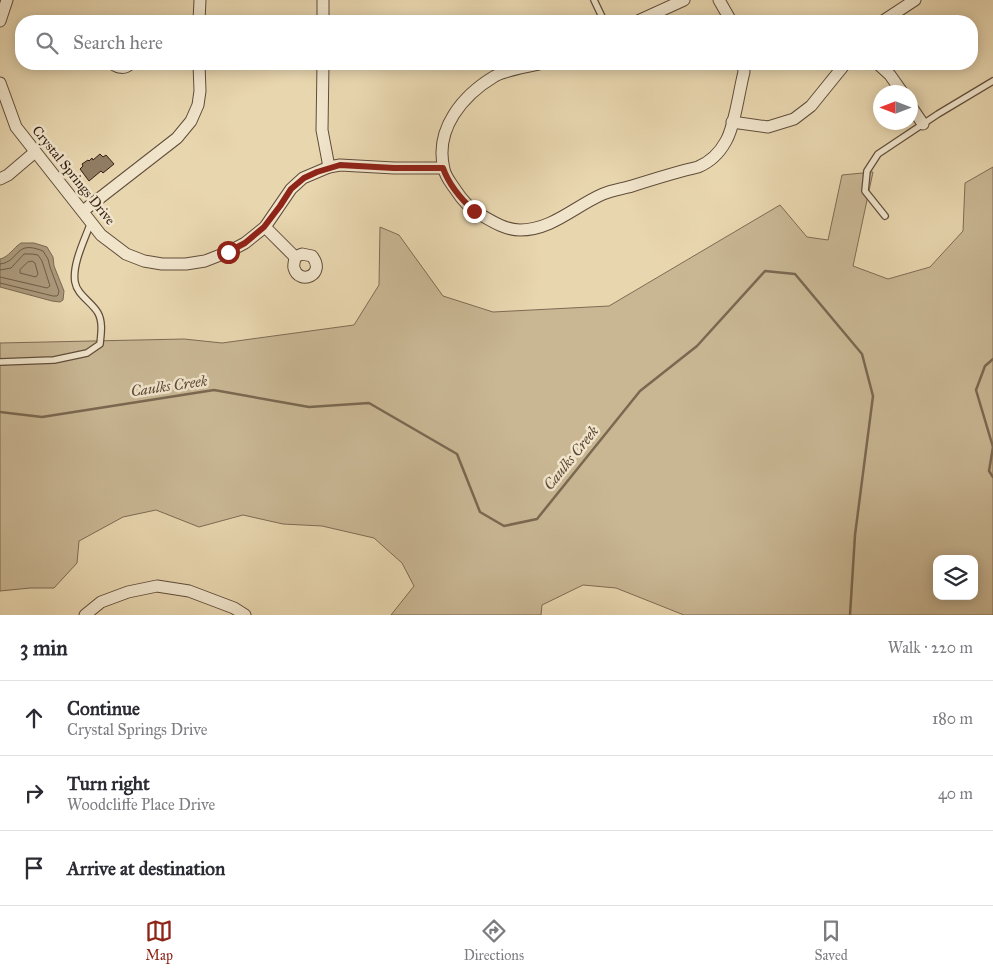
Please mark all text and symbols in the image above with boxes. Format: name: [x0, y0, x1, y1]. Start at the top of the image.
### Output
search box: [15, 15, 978, 70]
icon: search: [33, 29, 61, 57]
text: Search here: [73, 31, 163, 54]
north arrow: [873, 85, 918, 130]
street label: Crystal Springs Drive: [28, 122, 119, 229]
route end: [463, 200, 486, 223]
route start: [217, 241, 240, 264]
water label: Caulks Creek: [130, 372, 209, 400]
water label: Caulks Creek: [540, 422, 602, 494]
map controls: [933, 555, 978, 600]
button: layers: [933, 555, 978, 600]
text: 3 min: [20, 635, 68, 661]
text: Walk · 220 m: [888, 638, 973, 657]
text: Continue: [67, 697, 140, 720]
icon: ahead: [20, 704, 48, 732]
text: 180 m: [932, 709, 973, 728]
text: Crystal Springs Drive: [67, 720, 207, 739]
text: Turn right: [67, 772, 150, 795]
icon: right: [20, 779, 48, 807]
text: 40 m: [938, 784, 973, 803]
text: Woodcliffe Place Drive: [67, 795, 215, 814]
icon: arrive: [20, 854, 48, 882]
text: Arrive at destination: [67, 857, 225, 880]
tab: Map: [145, 917, 173, 964]
tab: Directions: [464, 917, 524, 964]
tab: Saved: [815, 917, 848, 964]

